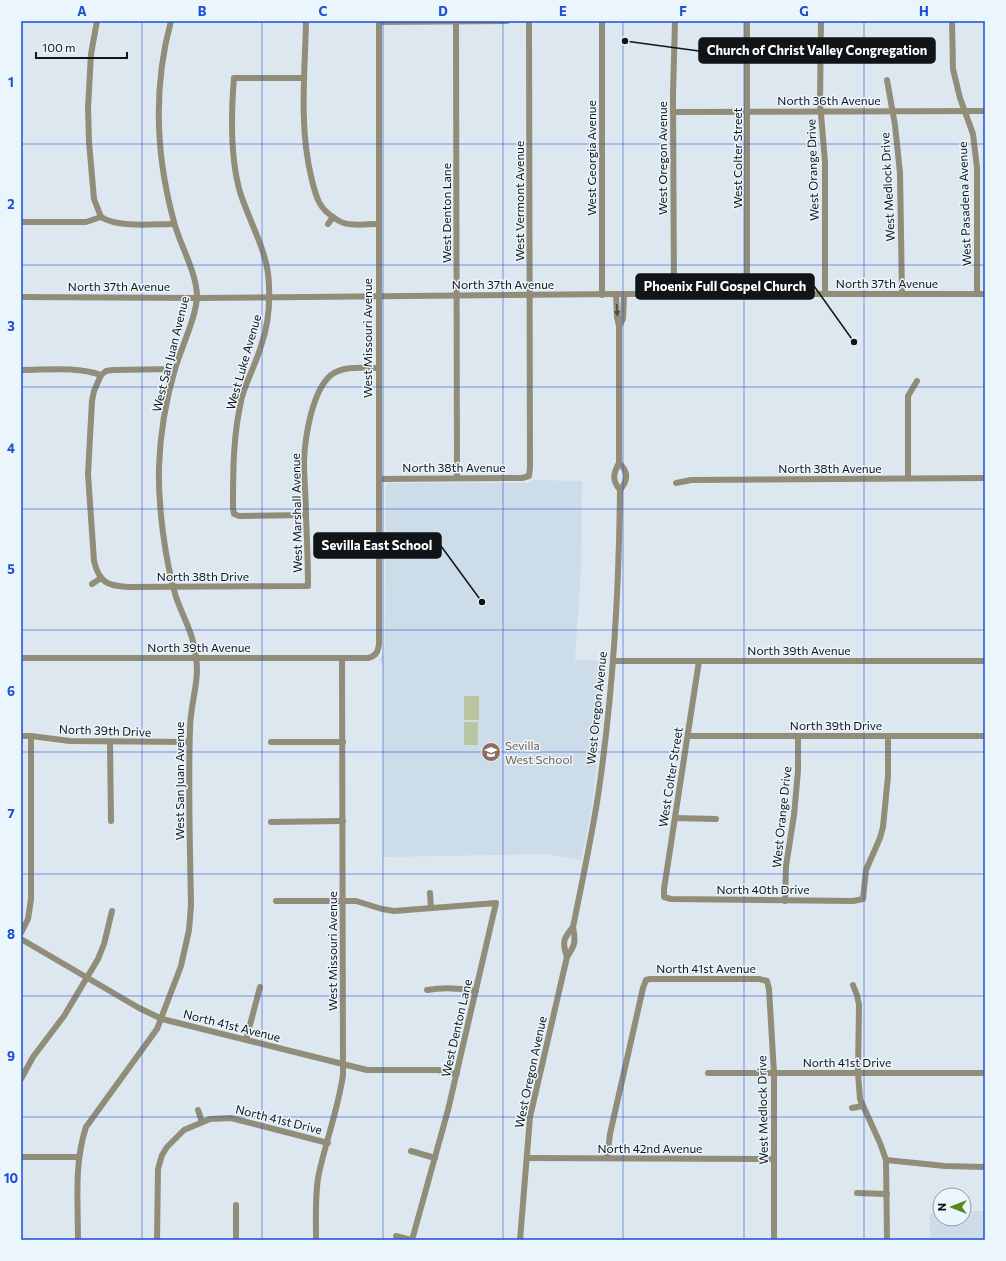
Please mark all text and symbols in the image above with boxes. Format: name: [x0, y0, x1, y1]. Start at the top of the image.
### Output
text: A: [77, 3, 87, 19]
text: B: [198, 3, 207, 19]
text: C: [319, 3, 328, 19]
text: D: [438, 3, 448, 19]
text: E: [559, 3, 567, 19]
text: F: [679, 3, 687, 19]
text: G: [799, 3, 809, 19]
text: H: [919, 3, 929, 19]
scale bar: [36, 34, 127, 60]
callout: Church of Christ Valley Congregation: [699, 38, 935, 63]
text: 100 m: [42, 40, 76, 54]
text: Church of Christ Valley Congregation: [707, 42, 927, 58]
text: 1: [8, 74, 14, 90]
street label: North 36th Avenue: [777, 93, 881, 107]
street label: West Georgia Avenue: [584, 100, 598, 216]
street label: West Oregon Avenue: [655, 101, 669, 215]
street label: West Colter Street: [730, 107, 744, 209]
street label: West Orange Drive: [803, 119, 821, 221]
street label: West Medlock Drive: [877, 132, 897, 242]
street label: West Vermont Avenue: [512, 141, 526, 261]
street label: West Pasadena Avenue: [955, 141, 973, 267]
street label: West Denton Lane: [439, 163, 453, 263]
text: 2: [7, 196, 15, 212]
callout: Phoenix Full Gospel Church: [636, 274, 814, 299]
street label: North 37th Avenue: [836, 276, 938, 290]
street label: North 37th Avenue: [452, 277, 554, 291]
street label: West Missouri Avenue: [360, 278, 374, 398]
text: Phoenix Full Gospel Church: [644, 278, 806, 294]
street label: North 37th Avenue: [68, 279, 170, 293]
street label: West San Juan Avenue: [149, 295, 192, 413]
one-way arrow: [613, 304, 620, 316]
street label: West Luke Avenue: [223, 313, 263, 411]
text: 3: [7, 318, 15, 334]
text: 4: [7, 440, 15, 456]
street label: West Marshall Avenue: [288, 453, 304, 573]
street label: North 38th Avenue: [402, 460, 506, 474]
street label: North 38th Avenue: [778, 461, 882, 475]
callout: Sevilla East School: [314, 533, 441, 558]
text: Sevilla East School: [322, 537, 432, 553]
text: 5: [7, 561, 15, 577]
street label: North 38th Drive: [157, 569, 249, 583]
street label: North 39th Avenue: [147, 640, 251, 654]
street label: North 39th Avenue: [747, 643, 851, 657]
street label: West Oregon Avenue: [583, 651, 609, 765]
text: 6: [7, 683, 15, 699]
street label: North 39th Drive: [790, 718, 882, 732]
street label: North 39th Drive: [59, 721, 151, 739]
street label: West San Juan Avenue: [172, 722, 187, 840]
street label: West Colter Street: [655, 726, 685, 828]
place label: Sevilla West School: [505, 738, 573, 766]
school or university icon: Sevilla West School: [480, 741, 502, 763]
street label: West Orange Drive: [769, 766, 793, 868]
text: 7: [7, 805, 15, 821]
street label: North 40th Drive: [716, 882, 810, 896]
street label: West Missouri Avenue: [325, 891, 339, 1011]
text: 8: [7, 926, 15, 942]
street label: North 41st Avenue: [656, 961, 756, 975]
street label: West Denton Lane: [438, 978, 474, 1078]
street label: North 41st Avenue: [182, 1006, 282, 1044]
street label: West Oregon Avenue: [511, 1015, 549, 1129]
text: 9: [7, 1048, 15, 1064]
street label: West Medlock Drive: [754, 1055, 770, 1165]
street label: North 41st Drive: [803, 1055, 891, 1069]
street label: North 41st Drive: [234, 1101, 324, 1137]
street label: North 42nd Avenue: [598, 1141, 702, 1155]
text: 10: [4, 1170, 19, 1186]
north arrow: [932, 1187, 972, 1227]
text: N: [935, 1203, 948, 1211]

